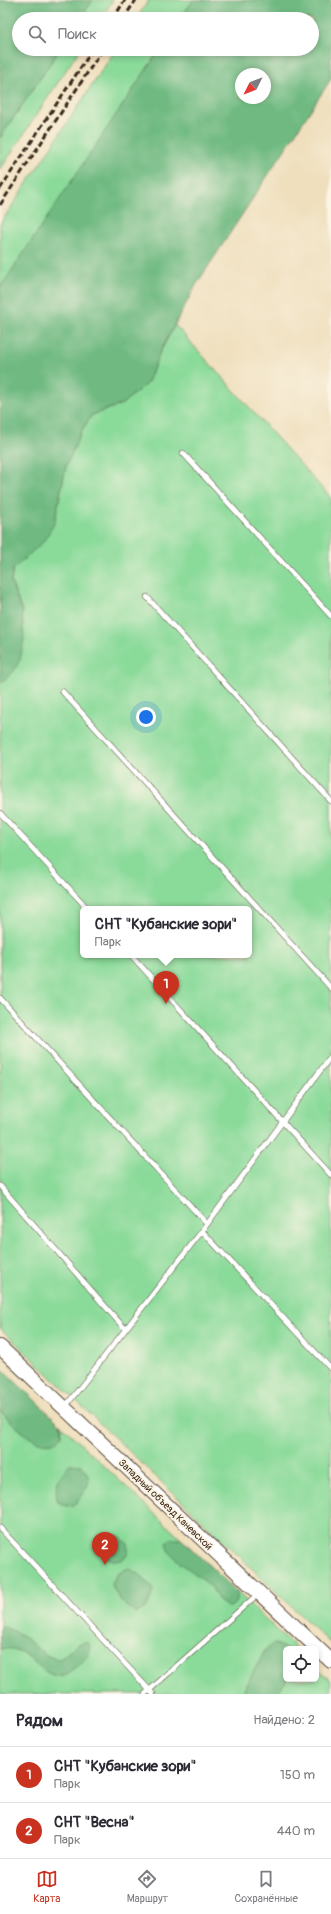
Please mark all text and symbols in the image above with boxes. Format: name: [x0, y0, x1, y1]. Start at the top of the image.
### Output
search box: [12, 12, 319, 56]
icon: search: [26, 23, 48, 45]
text: Поиск: [58, 25, 97, 44]
north arrow: [235, 68, 271, 104]
your location: [136, 707, 156, 727]
popup: [80, 906, 252, 958]
text: СНТ "Кубанские зори": [95, 915, 237, 934]
text: Парк: [95, 934, 122, 950]
pin: 1: [153, 971, 179, 1004]
street label: Западный объезд Каневской: [116, 1457, 215, 1553]
pin: 2: [92, 1532, 118, 1565]
map controls: [283, 1646, 319, 1682]
button: locate: [283, 1646, 319, 1682]
text: Рядом: [16, 1710, 63, 1731]
text: Найдено: 2: [253, 1712, 315, 1728]
text: СНТ "Кубанские зори": [54, 1757, 196, 1776]
text: 1: [26, 1767, 32, 1783]
text: 150 m: [280, 1767, 315, 1783]
text: Парк: [54, 1776, 81, 1792]
text: СНТ "Весна": [54, 1813, 134, 1832]
text: 2: [25, 1823, 33, 1839]
text: 440 m: [277, 1823, 315, 1839]
text: Парк: [54, 1832, 81, 1848]
tab: Карта: [33, 1868, 60, 1905]
tab: Маршрут: [127, 1868, 168, 1905]
tab: Сохранённые: [234, 1868, 298, 1905]

